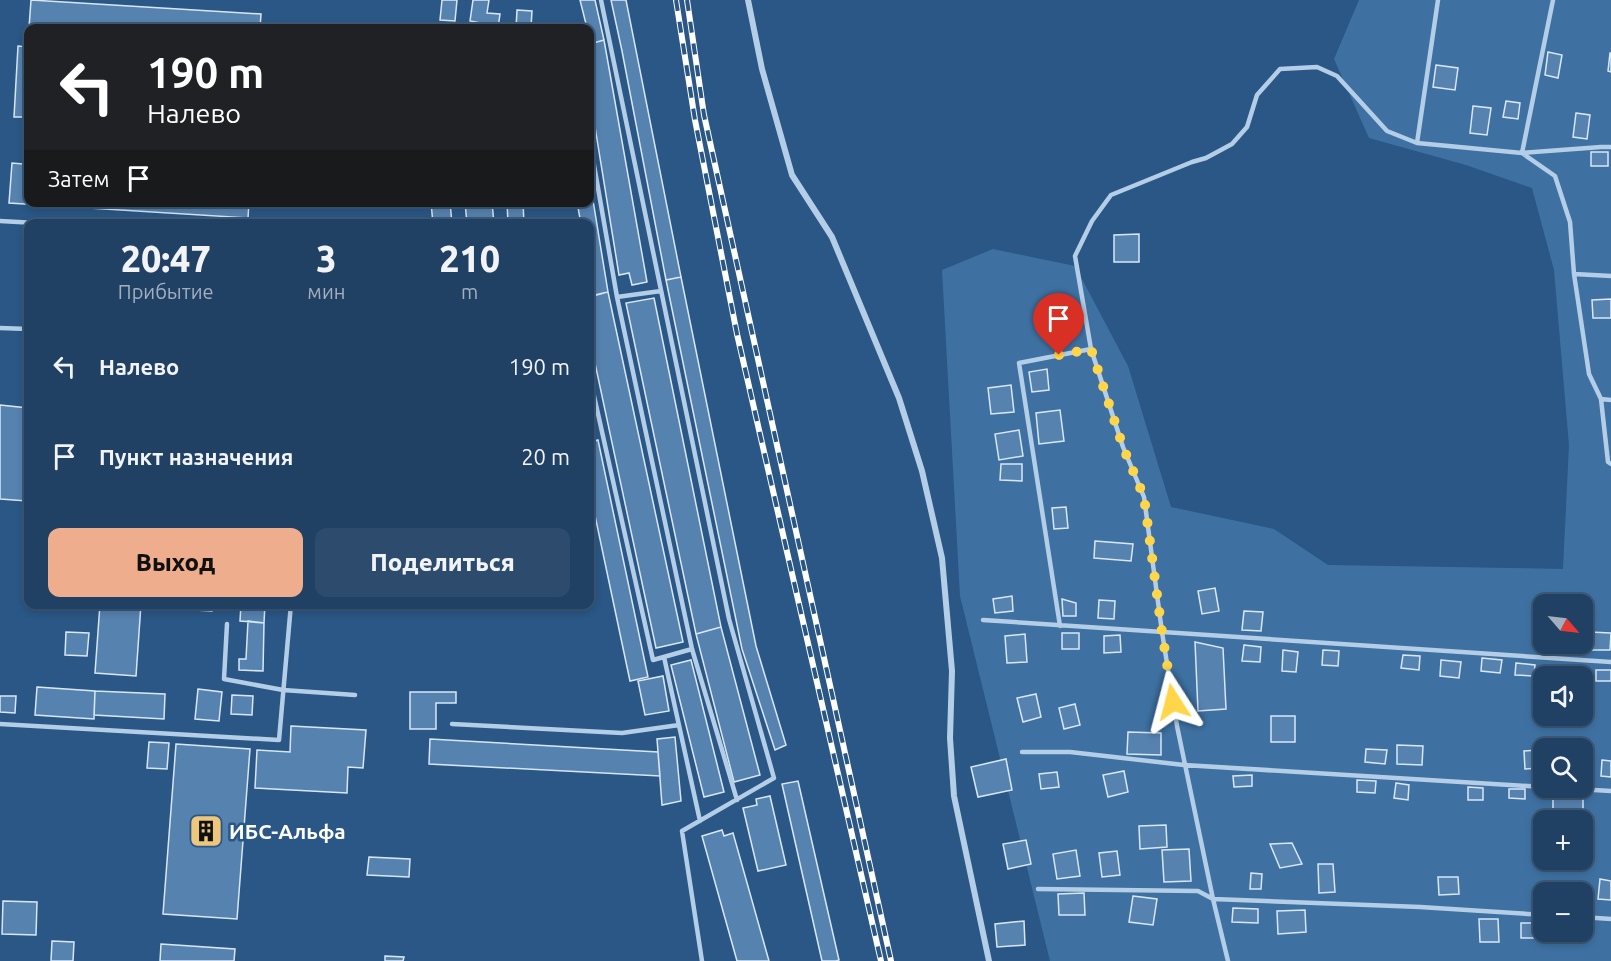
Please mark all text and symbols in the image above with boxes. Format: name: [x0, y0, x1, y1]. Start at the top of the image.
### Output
icon: left: [48, 48, 126, 126]
text: 190 m: [147, 49, 264, 96]
text: Налево: [147, 98, 241, 128]
icon: arrive: [122, 162, 155, 195]
text: Затем: [48, 166, 110, 191]
text: 20:47: [121, 238, 211, 279]
text: 3: [316, 238, 337, 279]
text: 210: [439, 238, 500, 279]
text: Прибытие: [118, 280, 214, 303]
text: мин: [307, 280, 345, 303]
text: m: [461, 280, 478, 303]
pin: [1033, 293, 1084, 355]
icon: arrive: [1042, 302, 1075, 335]
icon: left: [48, 350, 81, 383]
text: Налево: [99, 354, 179, 379]
text: 190 m: [509, 354, 570, 379]
icon: arrive: [48, 440, 81, 473]
text: Пункт назначения: [99, 444, 293, 469]
text: 20 m: [521, 444, 570, 469]
button: Выход: [48, 528, 303, 597]
button: Поделиться: [315, 528, 570, 597]
north arrow: [1533, 594, 1593, 654]
map controls: [1533, 594, 1593, 942]
button: sound: [1533, 666, 1593, 726]
position arrow: [1141, 670, 1205, 734]
button: search: [1533, 738, 1593, 798]
button: +: [1533, 810, 1593, 870]
building icon: ИБС-Альфа: [188, 813, 224, 849]
place label: ИБС-Альфа: [229, 819, 346, 843]
button: −: [1533, 882, 1593, 942]

